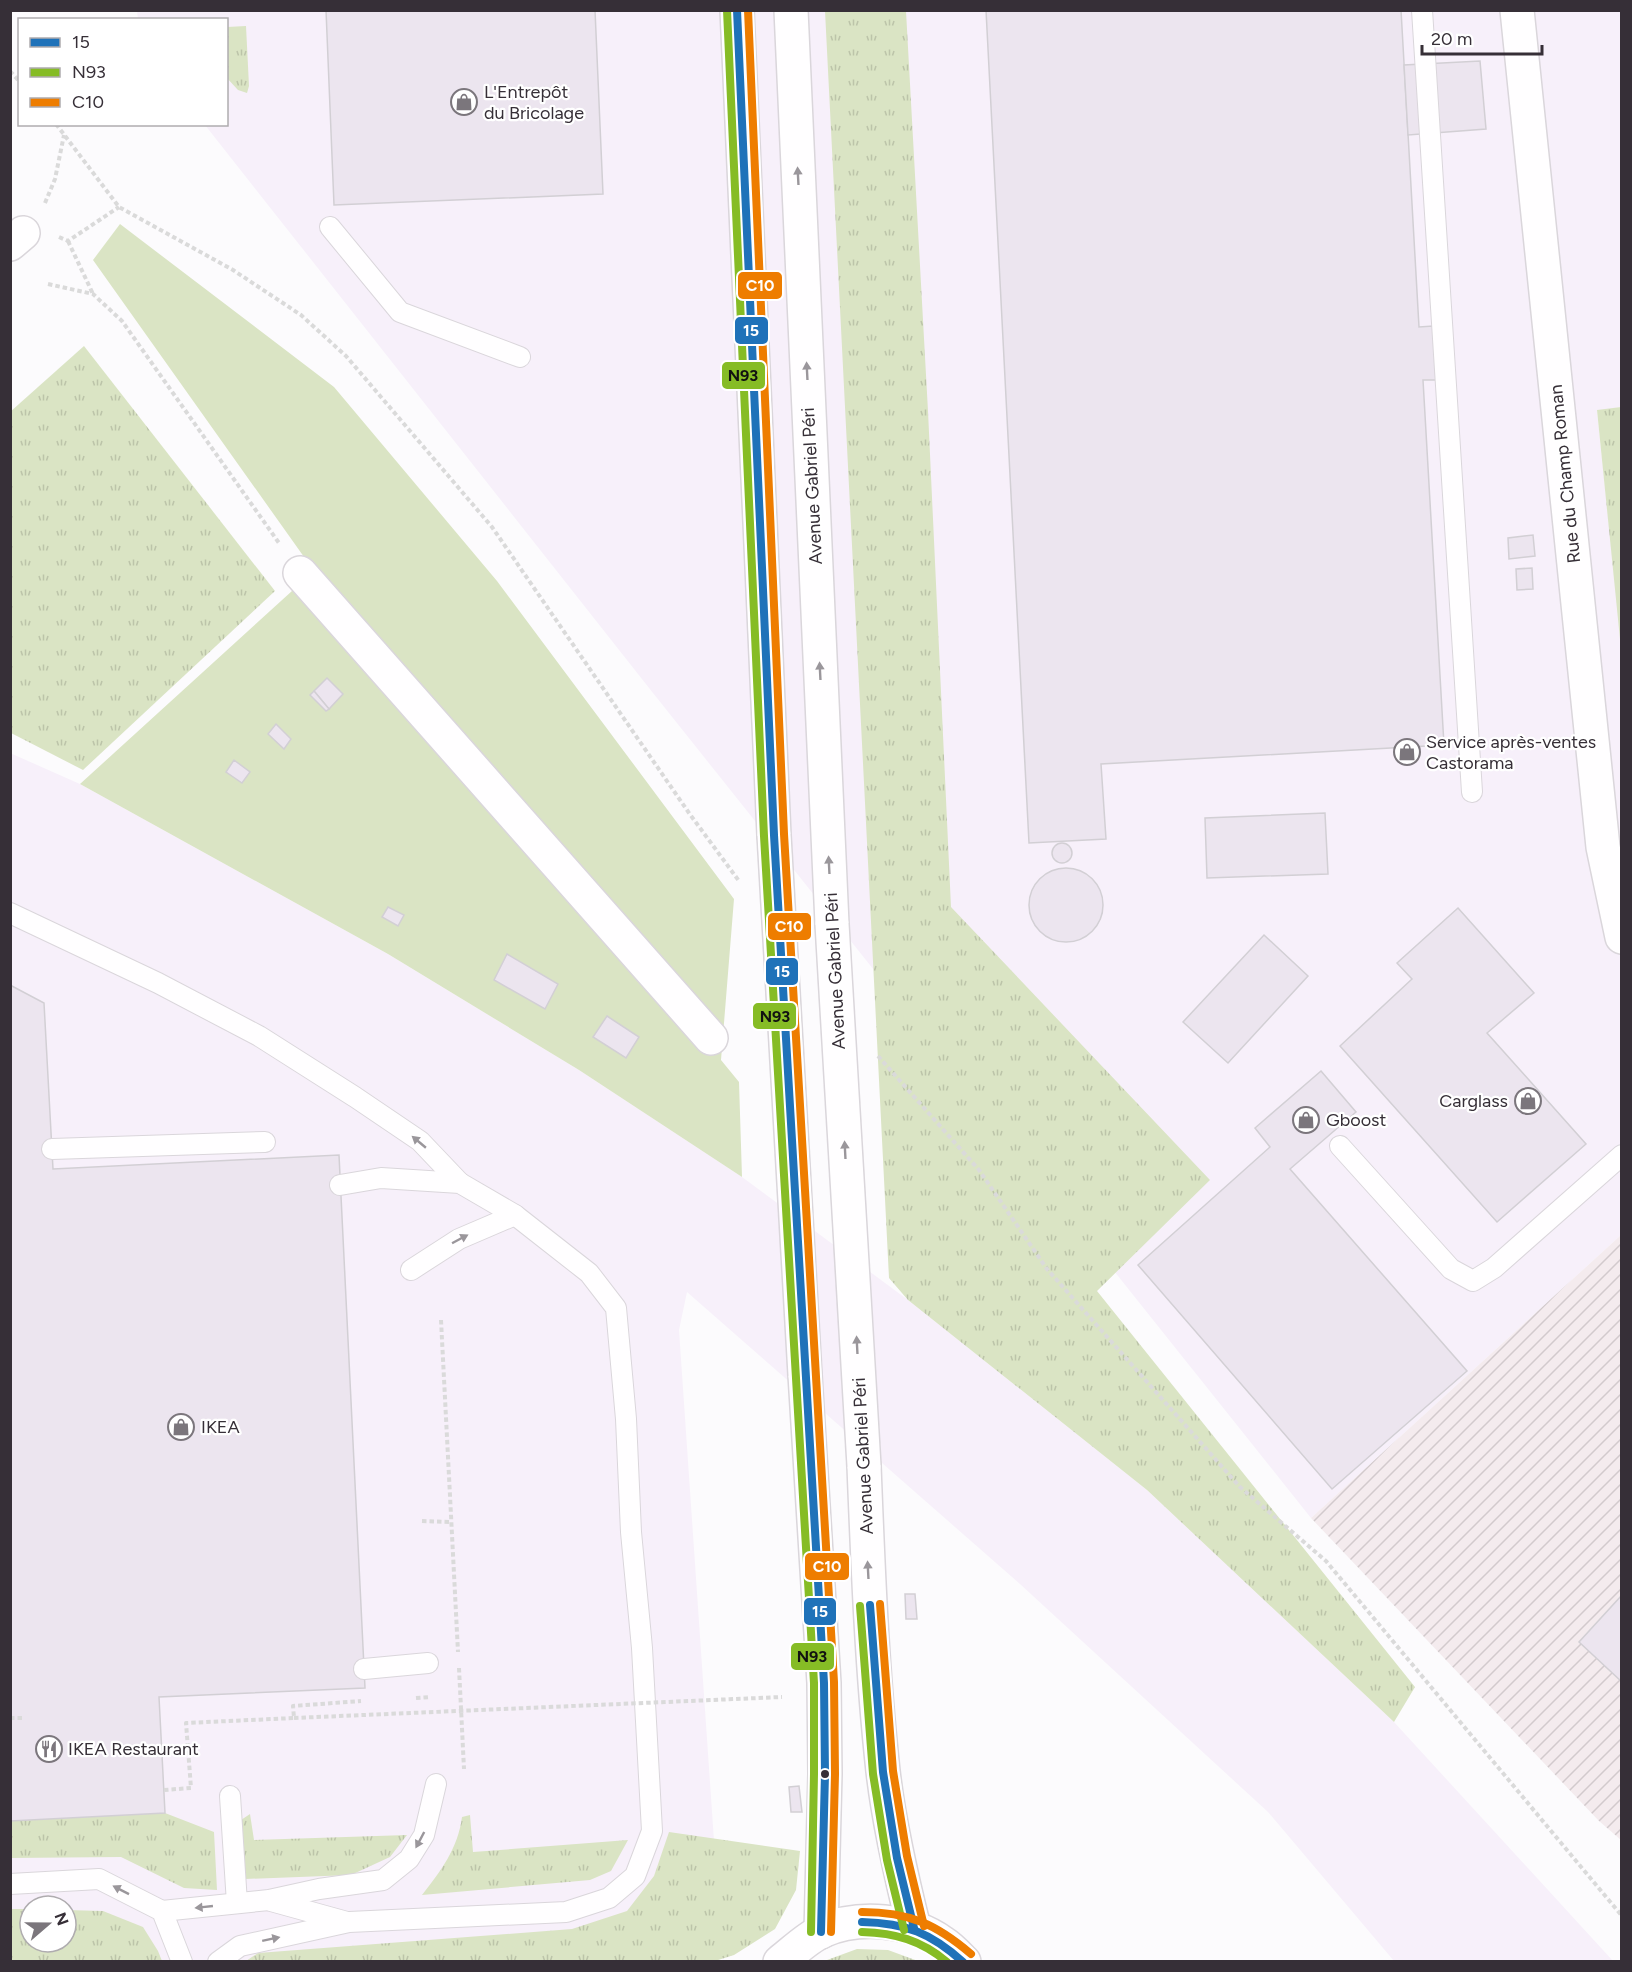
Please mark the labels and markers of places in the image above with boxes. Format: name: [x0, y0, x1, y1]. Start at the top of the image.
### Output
place label: L'Entrepôt du Bricolage: [484, 81, 584, 124]
shop icon: L'Entrepôt du Bricolage: [449, 87, 479, 117]
place label: Service après-ventes Castorama: [1426, 731, 1596, 774]
shop icon: Service après-ventes Castorama: [1392, 737, 1422, 767]
shop icon: Carglass: [1513, 1086, 1543, 1116]
place label: Carglass: [1439, 1090, 1508, 1112]
shop icon: Gboost: [1291, 1105, 1321, 1135]
place label: Gboost: [1326, 1109, 1386, 1131]
shop icon: IKEA: [166, 1412, 196, 1442]
place label: IKEA: [201, 1416, 240, 1438]
restaurant icon: IKEA Restaurant: [34, 1734, 64, 1764]
place label: IKEA Restaurant: [68, 1738, 199, 1760]
unlabelled marker: [819, 1768, 831, 1780]

